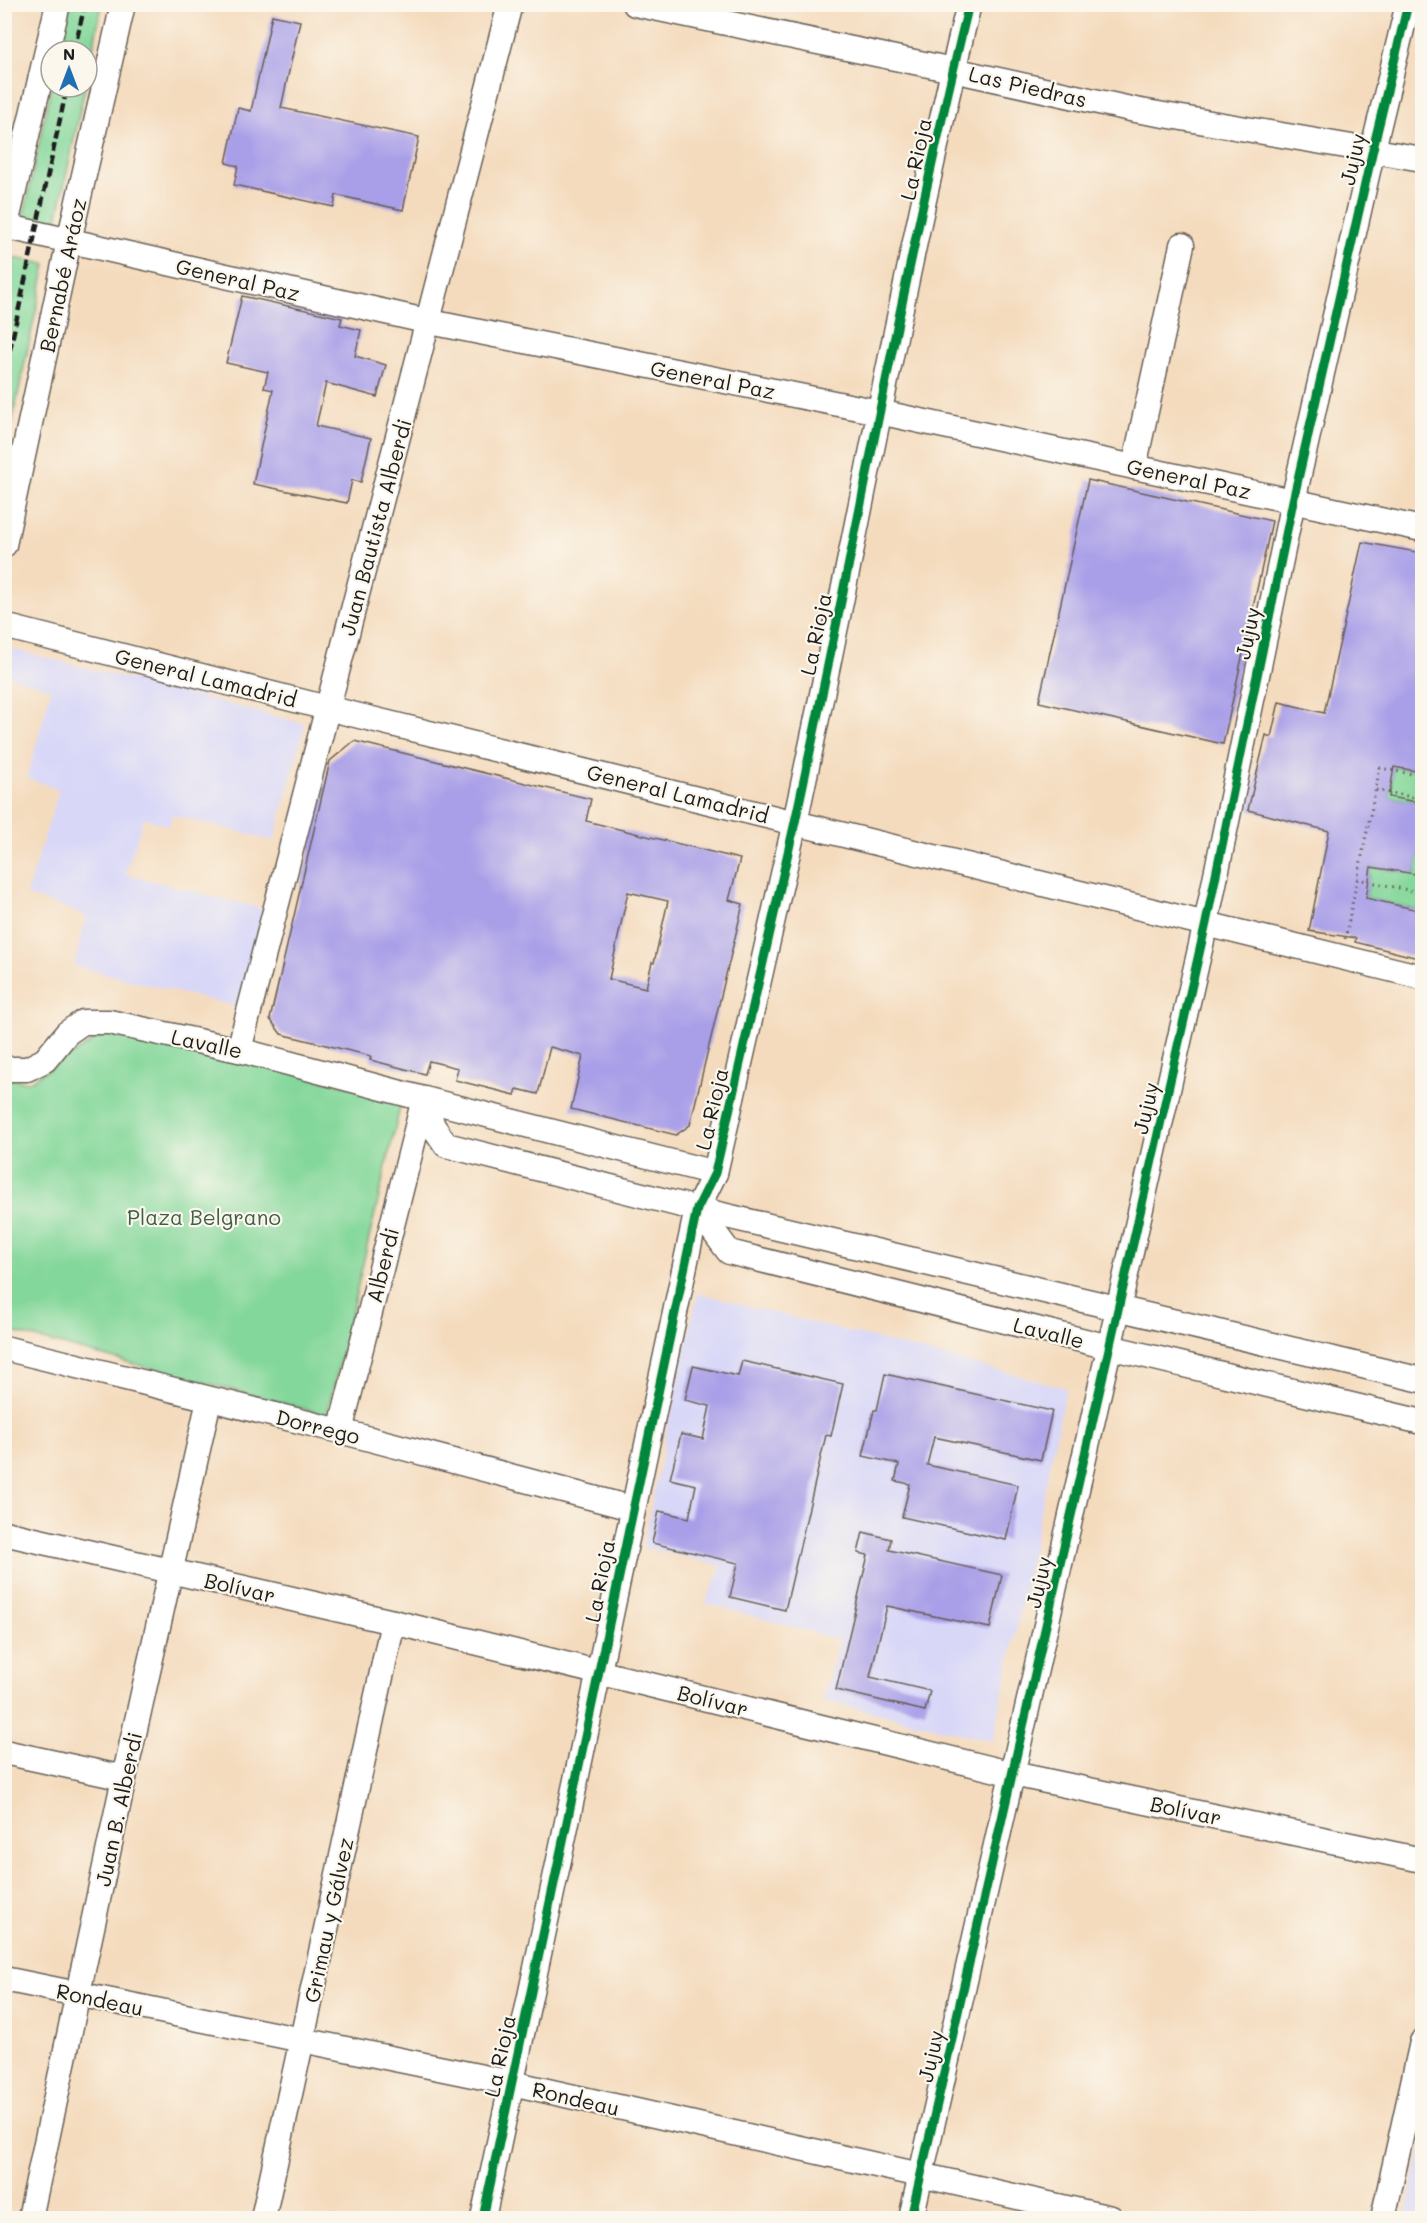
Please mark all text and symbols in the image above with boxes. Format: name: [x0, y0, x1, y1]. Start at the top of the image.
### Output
north arrow: [39, 39, 99, 99]
text: N: [63, 43, 75, 64]
street label: Las Piedras: [966, 59, 1090, 113]
street label: La Rioja: [893, 115, 937, 203]
street label: Jujuy: [1333, 130, 1371, 188]
street label: Bernabé Aráoz: [33, 196, 91, 354]
street label: General Paz: [173, 252, 303, 306]
street label: General Paz: [648, 354, 778, 404]
street label: Juan Bautista Alberdi: [333, 416, 417, 638]
street label: General Paz: [1124, 452, 1254, 504]
street label: La Rioja: [793, 590, 837, 678]
street label: Jujuy: [1228, 605, 1266, 661]
street label: General Lamadrid: [112, 641, 300, 713]
street label: General Lamadrid: [584, 757, 772, 829]
street label: Lavalle: [169, 1022, 245, 1064]
street label: La Rioja: [688, 1065, 734, 1153]
street label: Jujuy: [1126, 1079, 1164, 1137]
park label: Plaza Belgrano: [127, 1203, 281, 1230]
street label: Alberdi: [360, 1225, 404, 1305]
street label: Lavalle: [1011, 1310, 1087, 1354]
street label: Dorrego: [273, 1403, 363, 1449]
street label: La Rioja: [578, 1538, 620, 1624]
street label: Jujuy: [1019, 1553, 1057, 1611]
street label: Bolívar: [202, 1566, 278, 1608]
street label: Bolívar: [675, 1678, 751, 1722]
street label: Juan B. Alberdi: [88, 1729, 148, 1889]
street label: Bolívar: [1148, 1789, 1224, 1831]
street label: Grimau y Gálvez: [297, 1835, 359, 2005]
street label: Rondeau: [54, 1977, 146, 2021]
street label: La Rioja: [477, 2012, 521, 2100]
street label: Jujuy: [911, 2027, 949, 2085]
street label: Rondeau: [530, 2075, 622, 2121]

